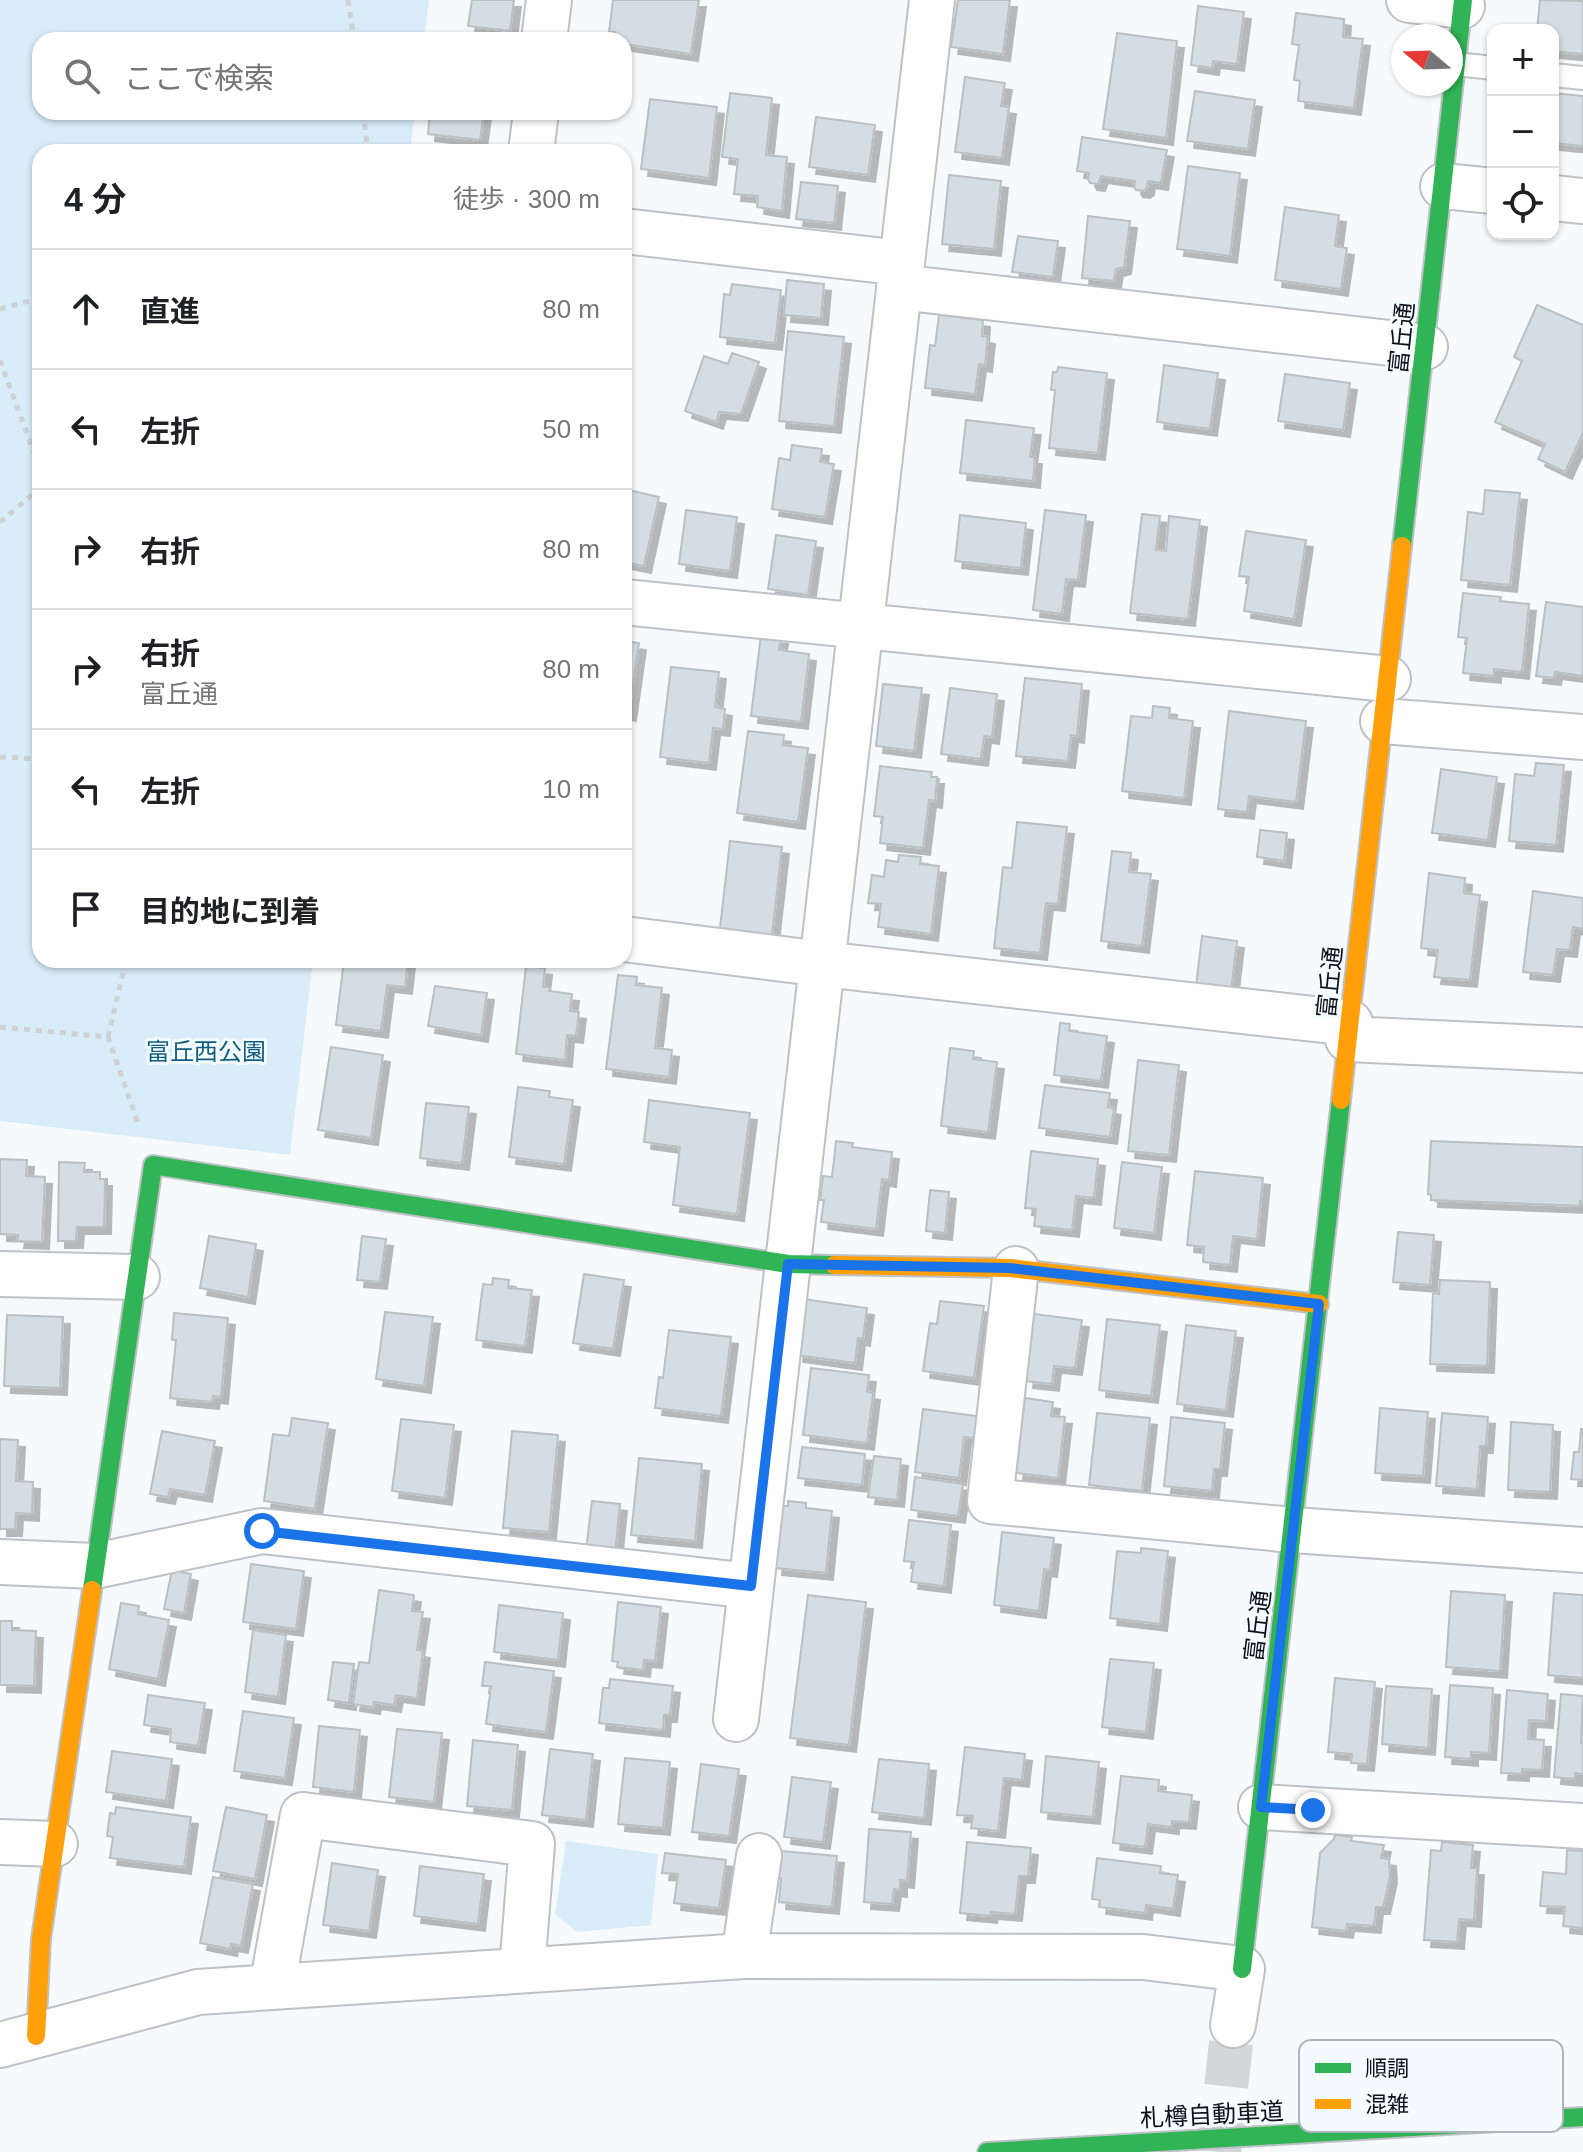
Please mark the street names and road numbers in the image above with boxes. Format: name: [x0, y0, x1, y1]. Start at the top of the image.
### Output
street label: 富丘通: [1384, 301, 1419, 375]
street label: 富丘通: [1312, 945, 1347, 1019]
street label: 富丘通: [1240, 1589, 1275, 1663]
street label: 札樽自動車道: [1139, 2097, 1285, 2132]

